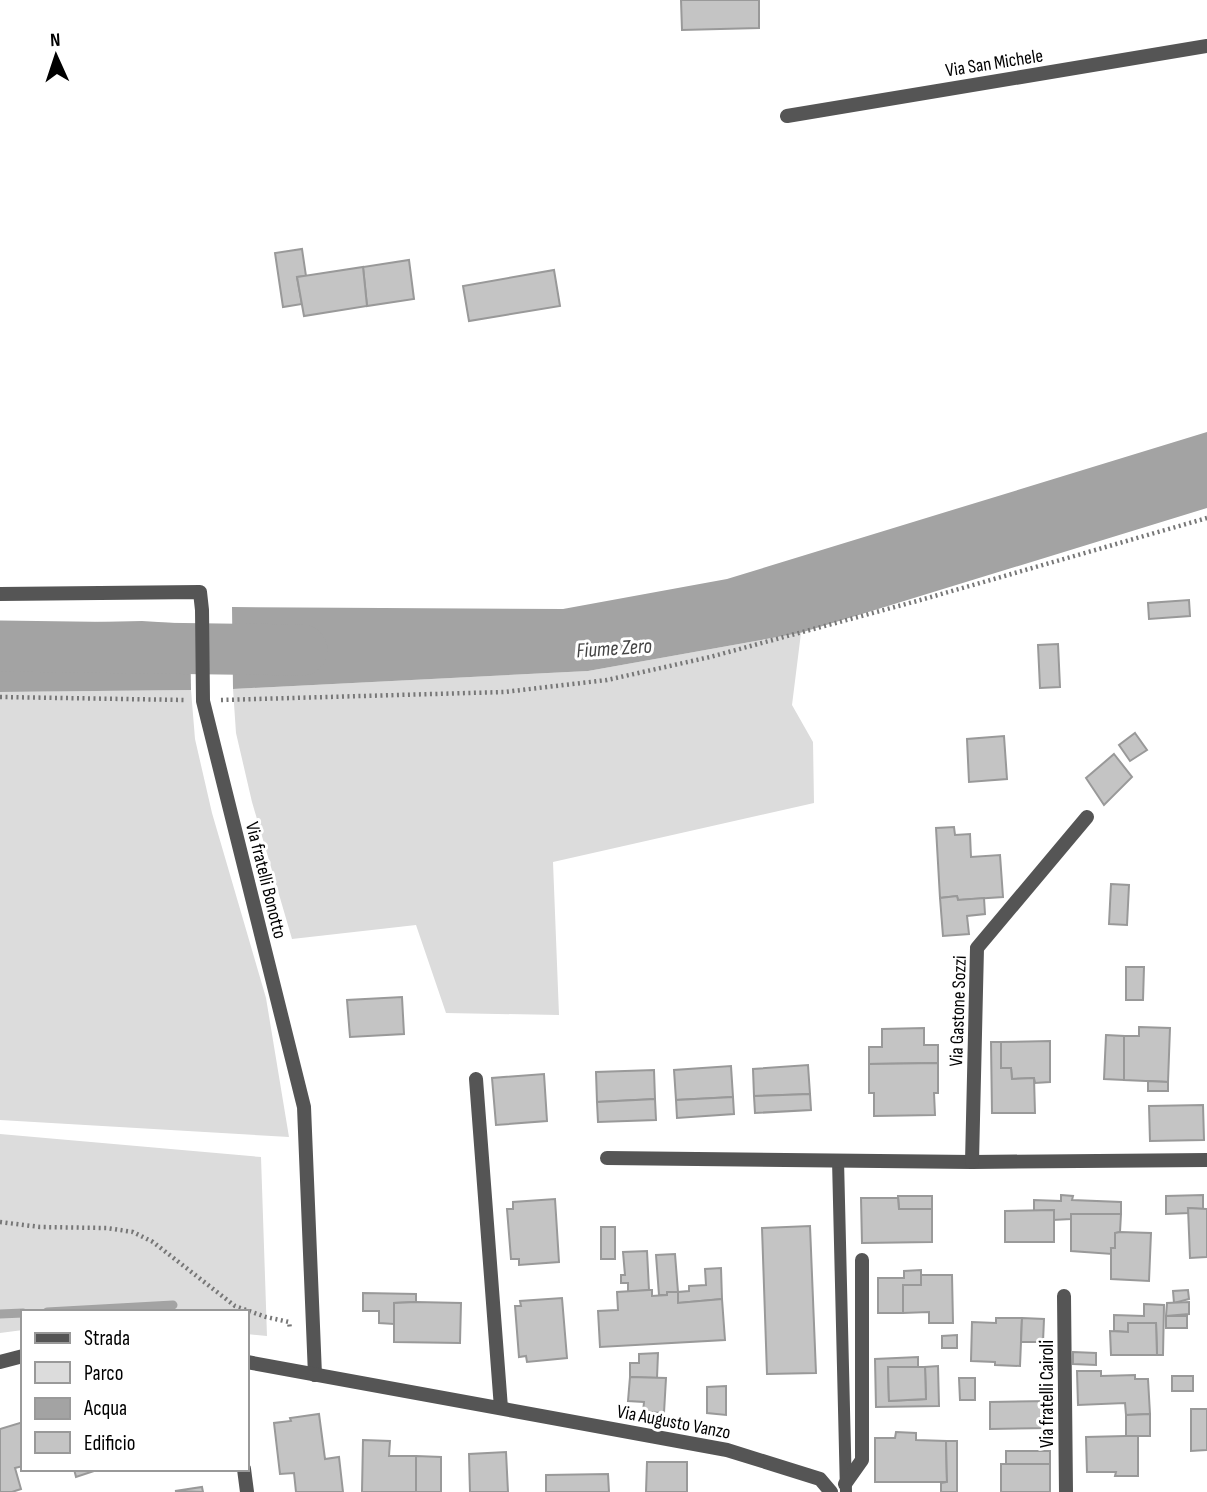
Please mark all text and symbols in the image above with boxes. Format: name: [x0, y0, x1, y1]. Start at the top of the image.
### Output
north arrow: [21, 21, 91, 91]
text: N: [50, 29, 61, 52]
street label: Via San Michele: [944, 44, 1045, 83]
water label: Fiume Zero: [575, 633, 653, 664]
street label: Via fratelli Bonotto: [240, 820, 291, 941]
street label: Via Gastone Sozzi: [945, 955, 972, 1067]
legend: [21, 1310, 248, 1471]
text: Strada: [84, 1326, 130, 1351]
street label: Via fratelli Cairoli: [1036, 1340, 1059, 1448]
text: Parco: [84, 1361, 123, 1386]
text: Acqua: [83, 1396, 127, 1421]
street label: Via Augusto Vanzo: [615, 1400, 732, 1445]
text: Edificio: [84, 1431, 135, 1456]

